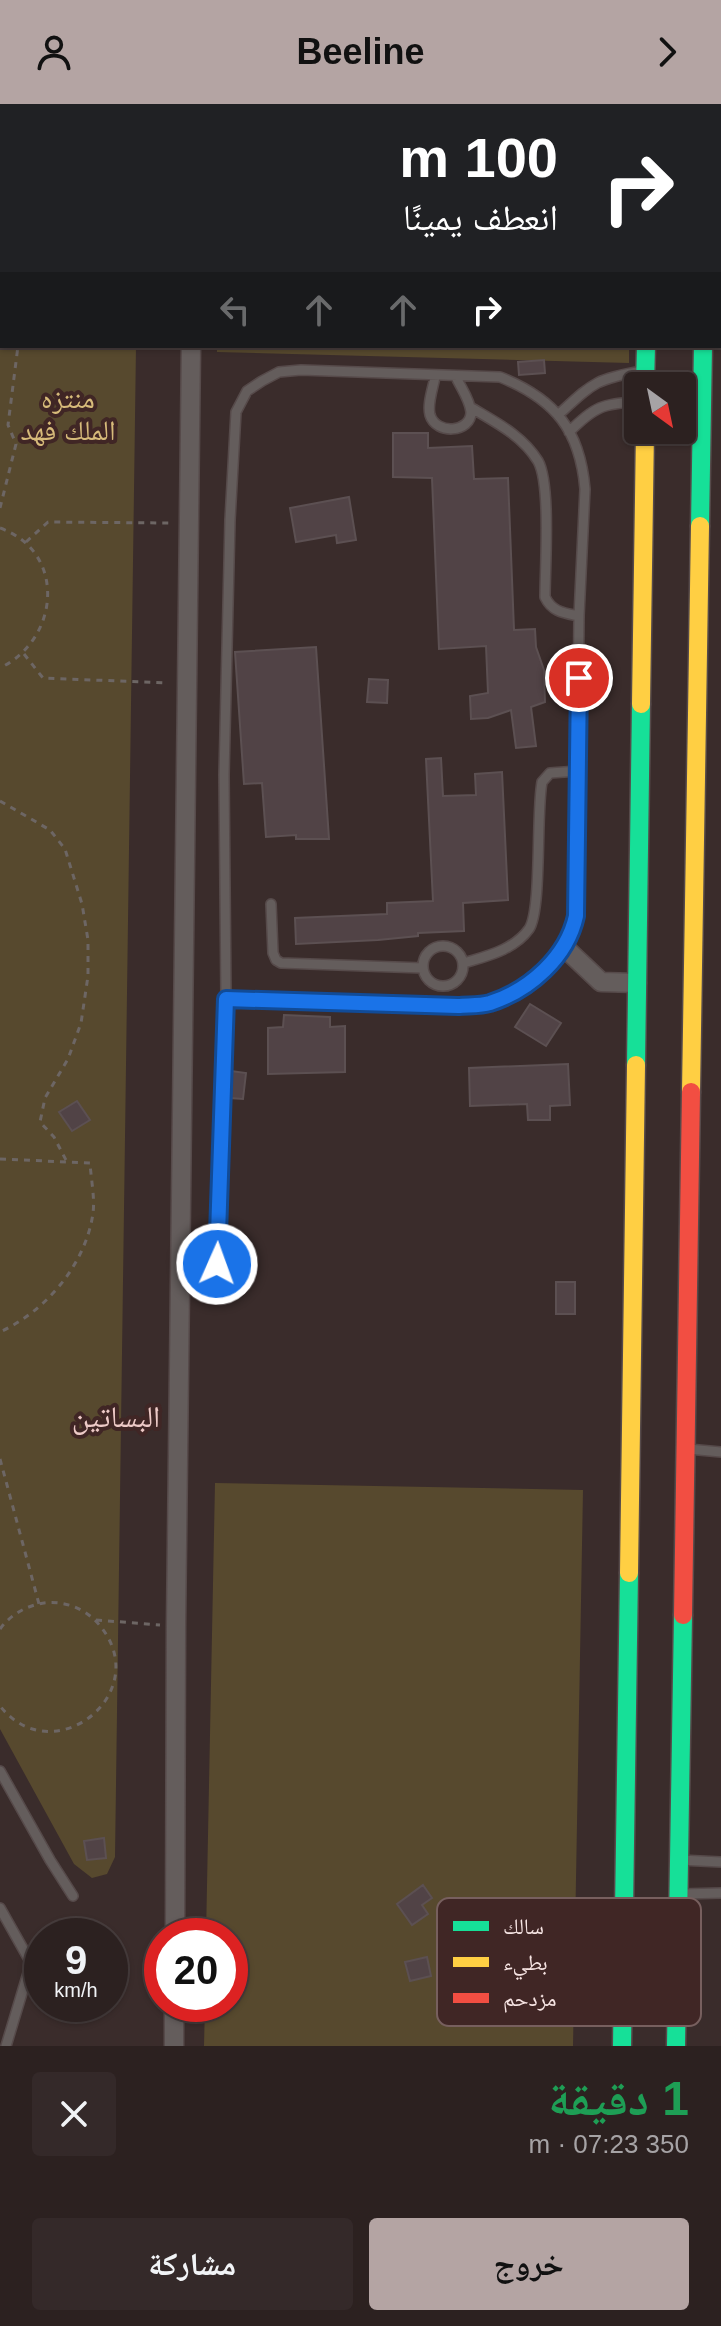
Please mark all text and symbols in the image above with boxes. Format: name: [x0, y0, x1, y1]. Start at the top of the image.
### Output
icon: person: [32, 30, 76, 74]
icon: forward: [645, 30, 689, 74]
text: Beeline: [296, 31, 425, 72]
text: 100 m: [399, 126, 558, 189]
icon: right: [586, 136, 690, 240]
text: انعطف يمينًا: [403, 197, 558, 238]
icon: left: [213, 288, 257, 332]
icon: ahead: [297, 288, 341, 332]
icon: ahead: [381, 288, 425, 332]
icon: right: [465, 288, 509, 332]
north arrow: [624, 372, 696, 444]
map controls: [624, 372, 696, 444]
park label: منتزه الملك فهد: [20, 383, 116, 446]
pin: [545, 644, 613, 712]
icon: arrive: [557, 656, 601, 700]
position arrow: [175, 1222, 259, 1306]
district label: البساتين: [72, 1400, 160, 1435]
legend: [437, 1898, 701, 2026]
text: سالك: [503, 1914, 544, 1939]
speed limit sign: 20: [144, 1918, 248, 2022]
text: 9: [65, 1938, 87, 1982]
text: بطيء: [503, 1950, 548, 1980]
text: km/h: [54, 1979, 98, 2001]
text: مزدحم: [503, 1986, 557, 2013]
button: close: [32, 2072, 116, 2156]
text: 1 دقيقة: [548, 2072, 689, 2125]
text: 350 m · 07:23: [529, 2129, 689, 2159]
button: مشاركة: [32, 2218, 353, 2310]
button: خروج: [369, 2218, 689, 2310]

